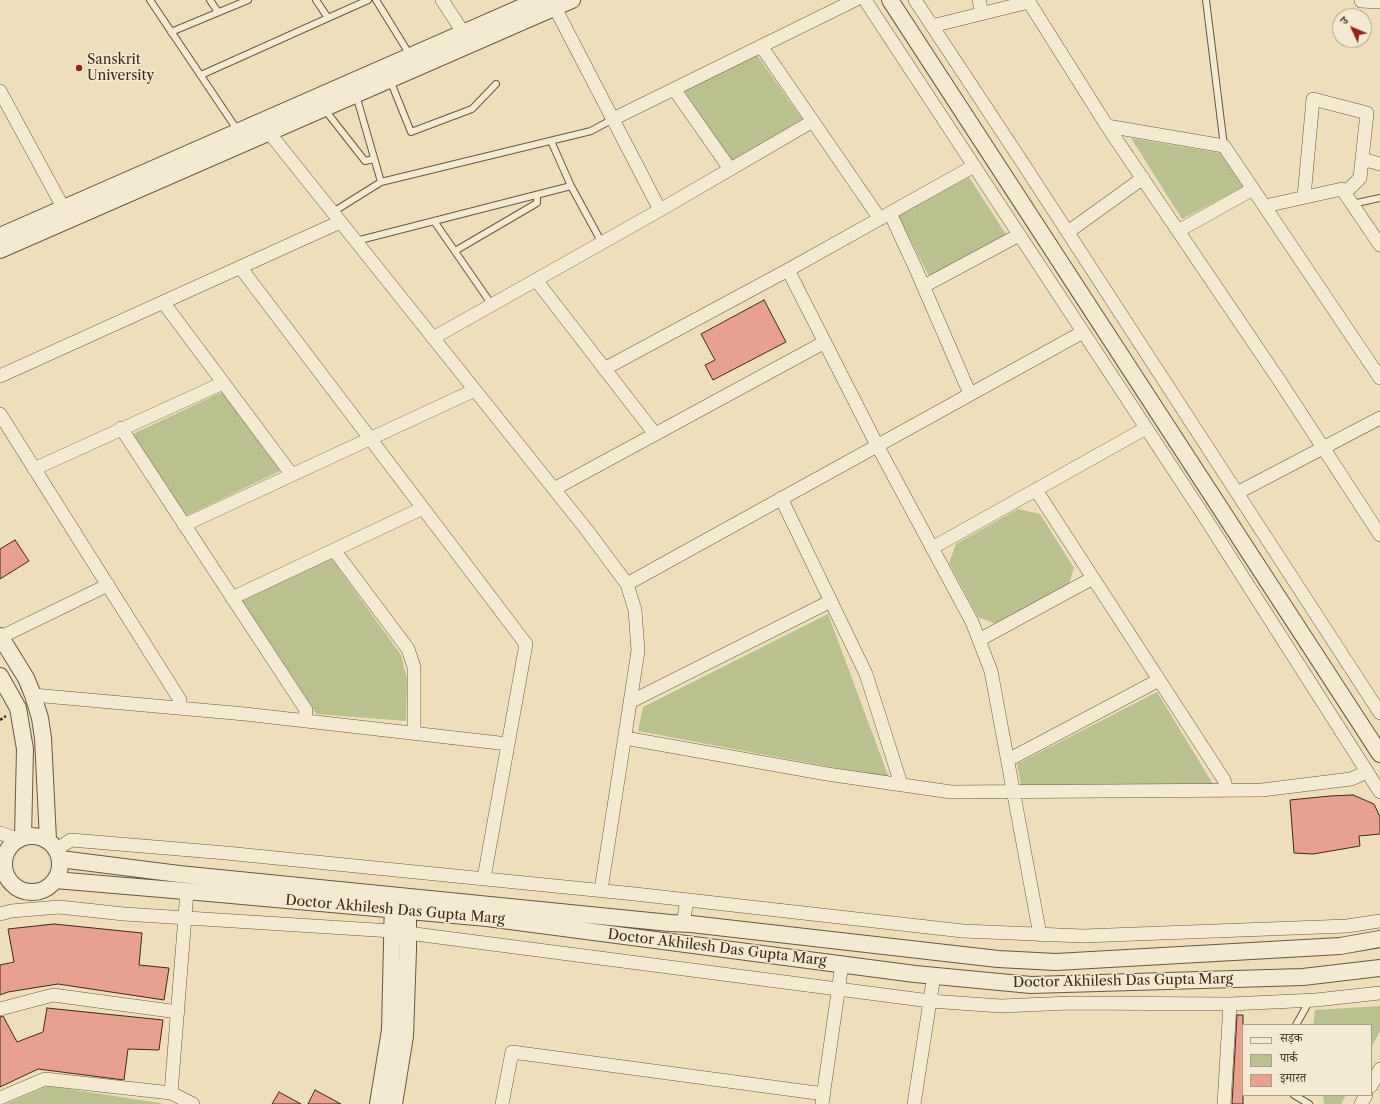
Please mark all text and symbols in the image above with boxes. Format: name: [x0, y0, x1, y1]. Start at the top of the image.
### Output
north arrow: [1332, 8, 1372, 48]
text: उ: [1337, 13, 1351, 27]
place label: Sanskrit University: [87, 52, 154, 84]
marker: Sanskrit University: [74, 63, 84, 73]
street label: Doctor Akhilesh Das Gupta Marg: [285, 892, 505, 928]
street label: Doctor Akhilesh Das Gupta Marg: [607, 926, 827, 970]
street label: Doctor Akhilesh Das Gupta Marg: [1013, 971, 1233, 991]
legend: [1242, 1024, 1372, 1096]
text: सड़क: [1280, 1030, 1303, 1045]
text: पार्क: [1280, 1050, 1298, 1065]
text: इमारत: [1280, 1070, 1306, 1085]

